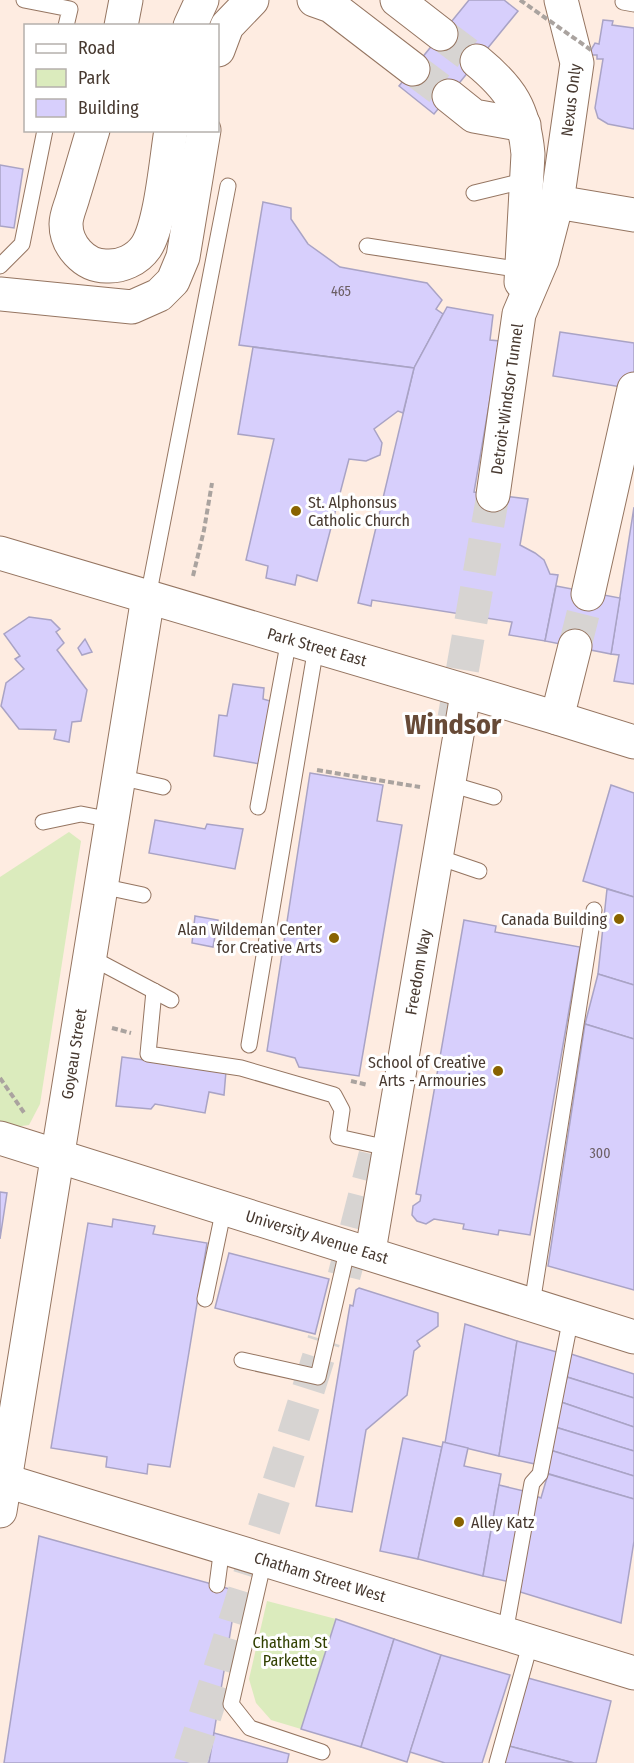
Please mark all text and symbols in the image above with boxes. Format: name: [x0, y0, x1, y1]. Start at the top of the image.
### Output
legend: [24, 24, 219, 132]
text: Road: [78, 37, 115, 59]
street label: Nexus Only: [557, 62, 585, 137]
text: Park: [78, 67, 111, 89]
text: Building: [78, 97, 139, 119]
house number: 465: [331, 283, 351, 300]
street label: Detroit-Windsor Tunnel: [487, 322, 527, 476]
place label: St. Alphonsus Catholic Church: [308, 493, 410, 530]
marker: St. Alphonsus Catholic Church: [289, 504, 303, 518]
street label: Park Street East: [265, 624, 370, 670]
district label: Windsor: [405, 708, 502, 741]
place label: Canada Building: [501, 910, 607, 929]
marker: Canada Building: [612, 912, 626, 926]
place label: Alan Wildeman Center for Creative Arts: [178, 920, 322, 957]
street label: Freedom Way: [401, 927, 435, 1016]
marker: Alan Wildeman Center for Creative Arts: [327, 931, 341, 945]
street label: Goyeau Street: [57, 1006, 91, 1101]
place label: School of Creative Arts - Armouries: [368, 1053, 486, 1090]
marker: School of Creative Arts - Armouries: [491, 1064, 505, 1078]
house number: 300: [590, 1145, 610, 1162]
street label: University Avenue East: [243, 1206, 391, 1268]
place label: Alley Katz: [471, 1513, 534, 1532]
marker: Alley Katz: [452, 1515, 466, 1529]
street label: Chatham Street West: [252, 1548, 389, 1606]
park label: Chatham St Parkette: [253, 1633, 328, 1670]

